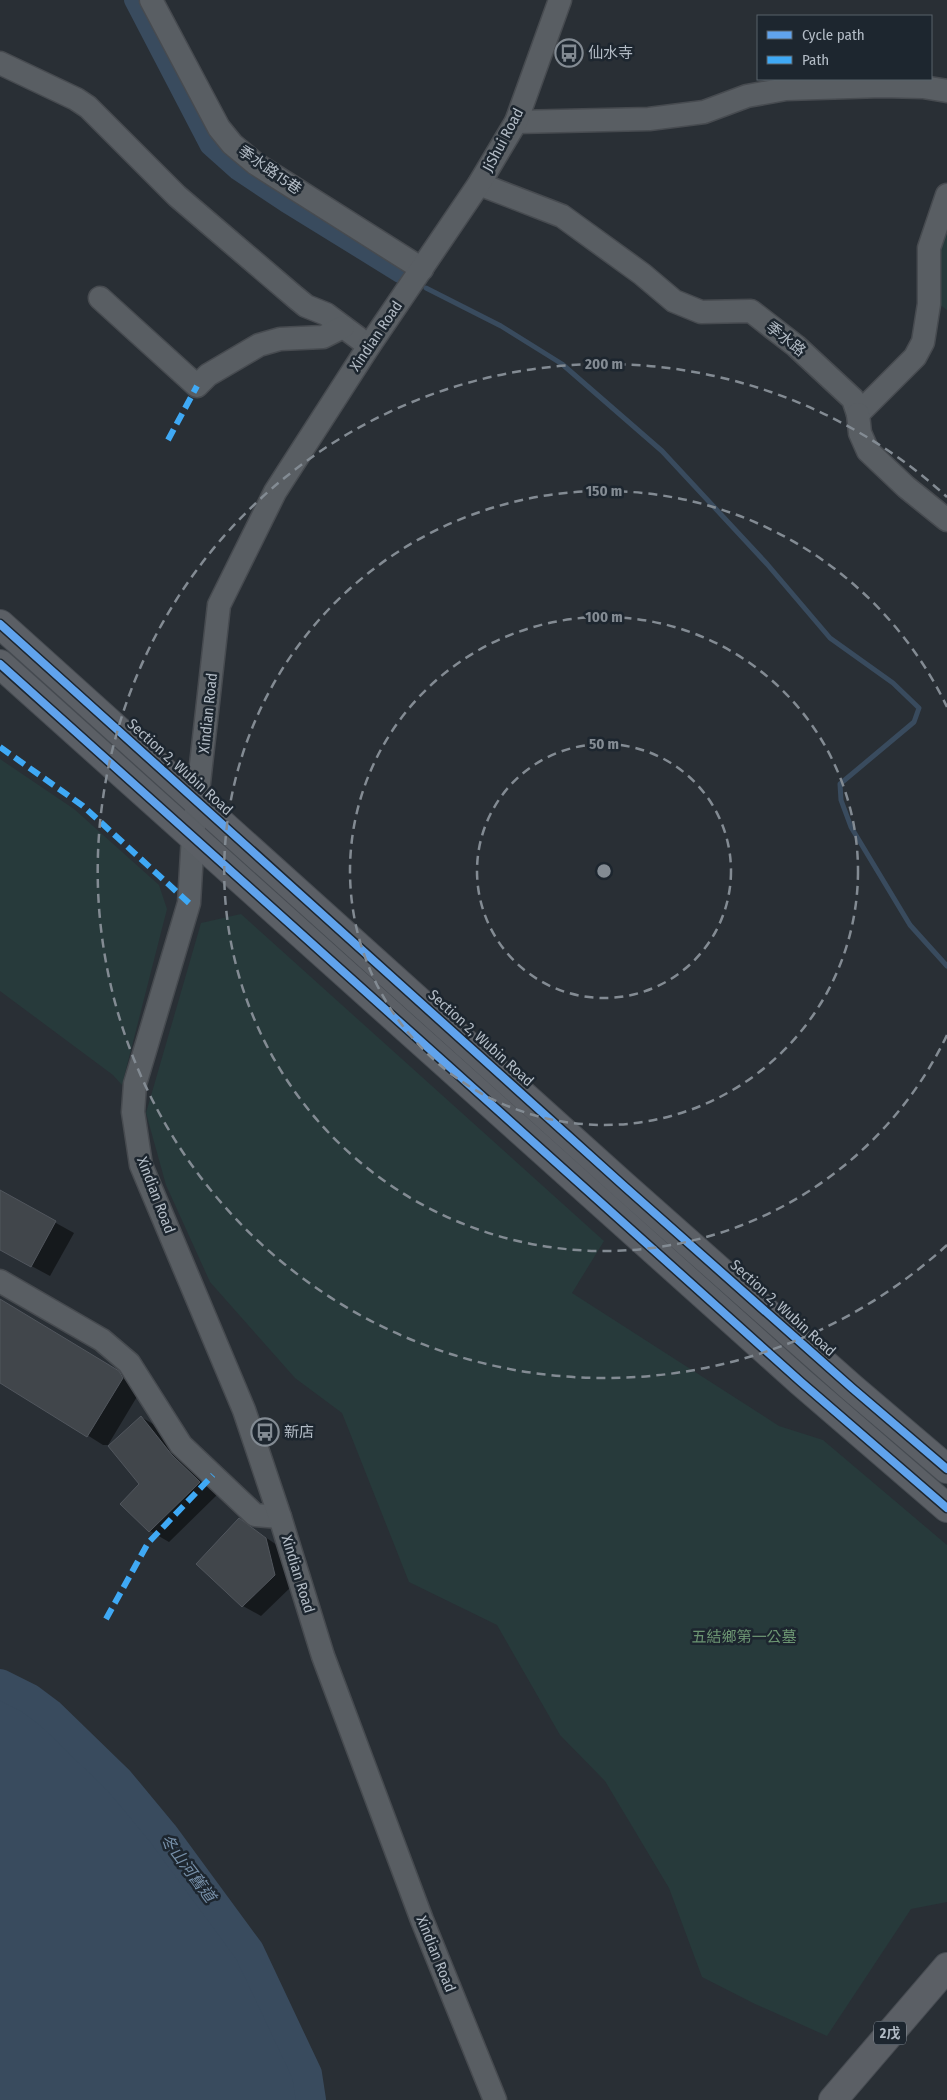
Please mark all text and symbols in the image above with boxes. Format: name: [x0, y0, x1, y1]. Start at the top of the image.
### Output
legend: [757, 15, 932, 80]
text: Cycle path: [802, 26, 865, 44]
bus stop icon: 仙水寺: [554, 38, 584, 68]
place label: 仙水寺: [588, 44, 633, 62]
text: Path: [802, 51, 829, 69]
street label: JiShui Road: [479, 105, 527, 175]
street label: 季水路15巷: [235, 142, 305, 198]
street label: Xindian Road: [346, 298, 406, 374]
street label: 季水路: [763, 318, 809, 360]
text: 200 m: [584, 355, 623, 373]
text: 150 m: [586, 482, 622, 500]
text: 100 m: [585, 608, 623, 626]
street label: Xindian Road: [195, 672, 221, 754]
street label: Section 2, Wubin Road: [124, 715, 236, 819]
text: 50 m: [589, 735, 619, 753]
centre of rings: [595, 862, 613, 880]
street label: Section 2, Wubin Road: [425, 986, 537, 1090]
street label: Xindian Road: [133, 1154, 179, 1236]
street label: Section 2, Wubin Road: [727, 1256, 839, 1360]
bus stop icon: 新店: [250, 1417, 280, 1447]
place label: 新店: [284, 1423, 314, 1441]
street label: Xindian Road: [278, 1533, 318, 1615]
park label: 五結鄉第一公墓: [691, 1628, 797, 1646]
water label: 冬山河舊道: [156, 1830, 221, 1907]
street label: Xindian Road: [413, 1913, 459, 1995]
road number: 2戊: [874, 2022, 906, 2045]

